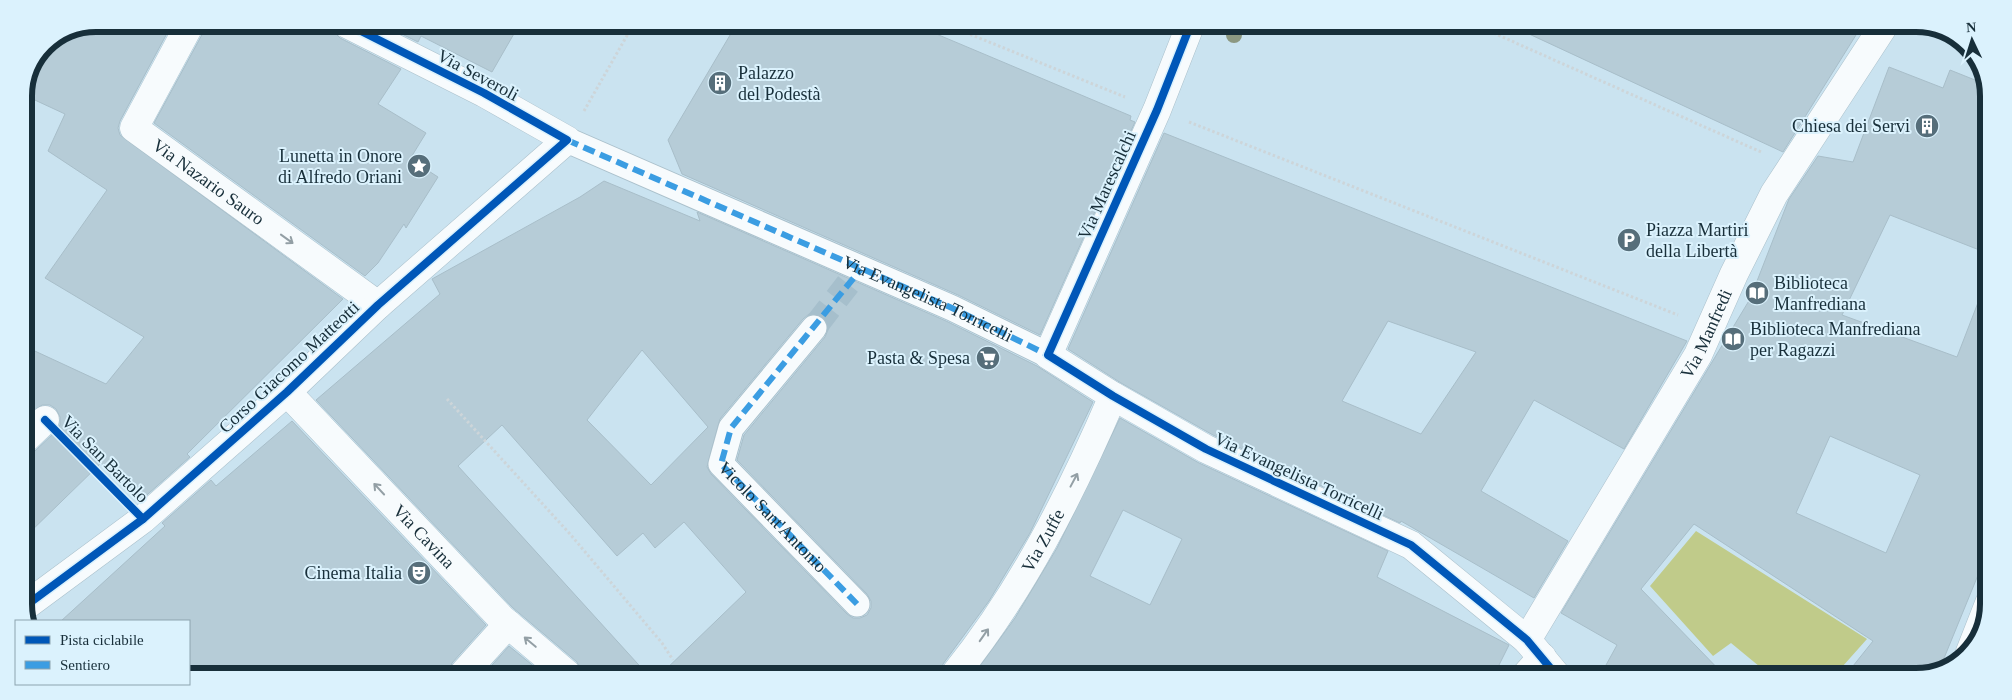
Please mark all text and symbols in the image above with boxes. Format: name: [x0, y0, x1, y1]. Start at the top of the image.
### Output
north arrow: [1947, 15, 1997, 65]
text: N: [1966, 20, 1977, 35]
street label: Via Severoli: [434, 45, 522, 105]
place label: Palazzo del Podestà: [738, 63, 821, 104]
building icon: Palazzo del Podestà: [707, 70, 733, 96]
building icon: Chiesa dei Servi: [1914, 113, 1940, 139]
place label: Chiesa dei Servi: [1792, 116, 1910, 136]
street label: Via Marescalchi: [1074, 127, 1140, 243]
street label: Via Nazario Sauro: [149, 135, 268, 229]
place label: Lunetta in Onore di Alfredo Oriani: [278, 146, 402, 187]
place icon: Lunetta in Onore di Alfredo Oriani: [406, 153, 432, 179]
place label: Piazza Martiri della Libertà: [1646, 220, 1748, 261]
parking icon: Piazza Martiri della Libertà: [1616, 227, 1642, 253]
one-way arrow: [280, 234, 294, 244]
street label: Via Evangelista Torricelli: [840, 252, 1016, 346]
place label: Biblioteca Manfrediana: [1774, 273, 1866, 314]
library icon: Biblioteca Manfrediana: [1744, 280, 1770, 306]
street label: Via Manfredi: [1676, 286, 1736, 382]
street label: Corso Giacomo Matteotti: [215, 297, 363, 437]
place label: Biblioteca Manfrediana per Ragazzi: [1750, 319, 1920, 360]
library icon: Biblioteca Manfrediana per Ragazzi: [1720, 326, 1746, 352]
supermarket icon: Pasta & Spesa: [975, 345, 1001, 371]
place label: Pasta & Spesa: [867, 348, 970, 368]
street label: Via San Bartolo: [57, 411, 153, 507]
street label: Via Evangelista Torricelli: [1211, 428, 1387, 524]
street label: Vicolo Sant'Antonio: [714, 457, 831, 576]
one-way arrow: [1070, 473, 1079, 488]
one-way arrow: [373, 483, 385, 495]
street label: Via Cavina: [389, 500, 459, 573]
street label: Via Zuffe: [1018, 506, 1068, 576]
theatre icon: Cinema Italia: [406, 560, 432, 586]
place label: Cinema Italia: [305, 563, 402, 583]
legend: [15, 620, 190, 685]
one-way arrow: [979, 628, 989, 642]
text: Pista ciclabile: [60, 632, 144, 648]
one-way arrow: [523, 637, 536, 648]
text: Sentiero: [60, 657, 110, 673]

